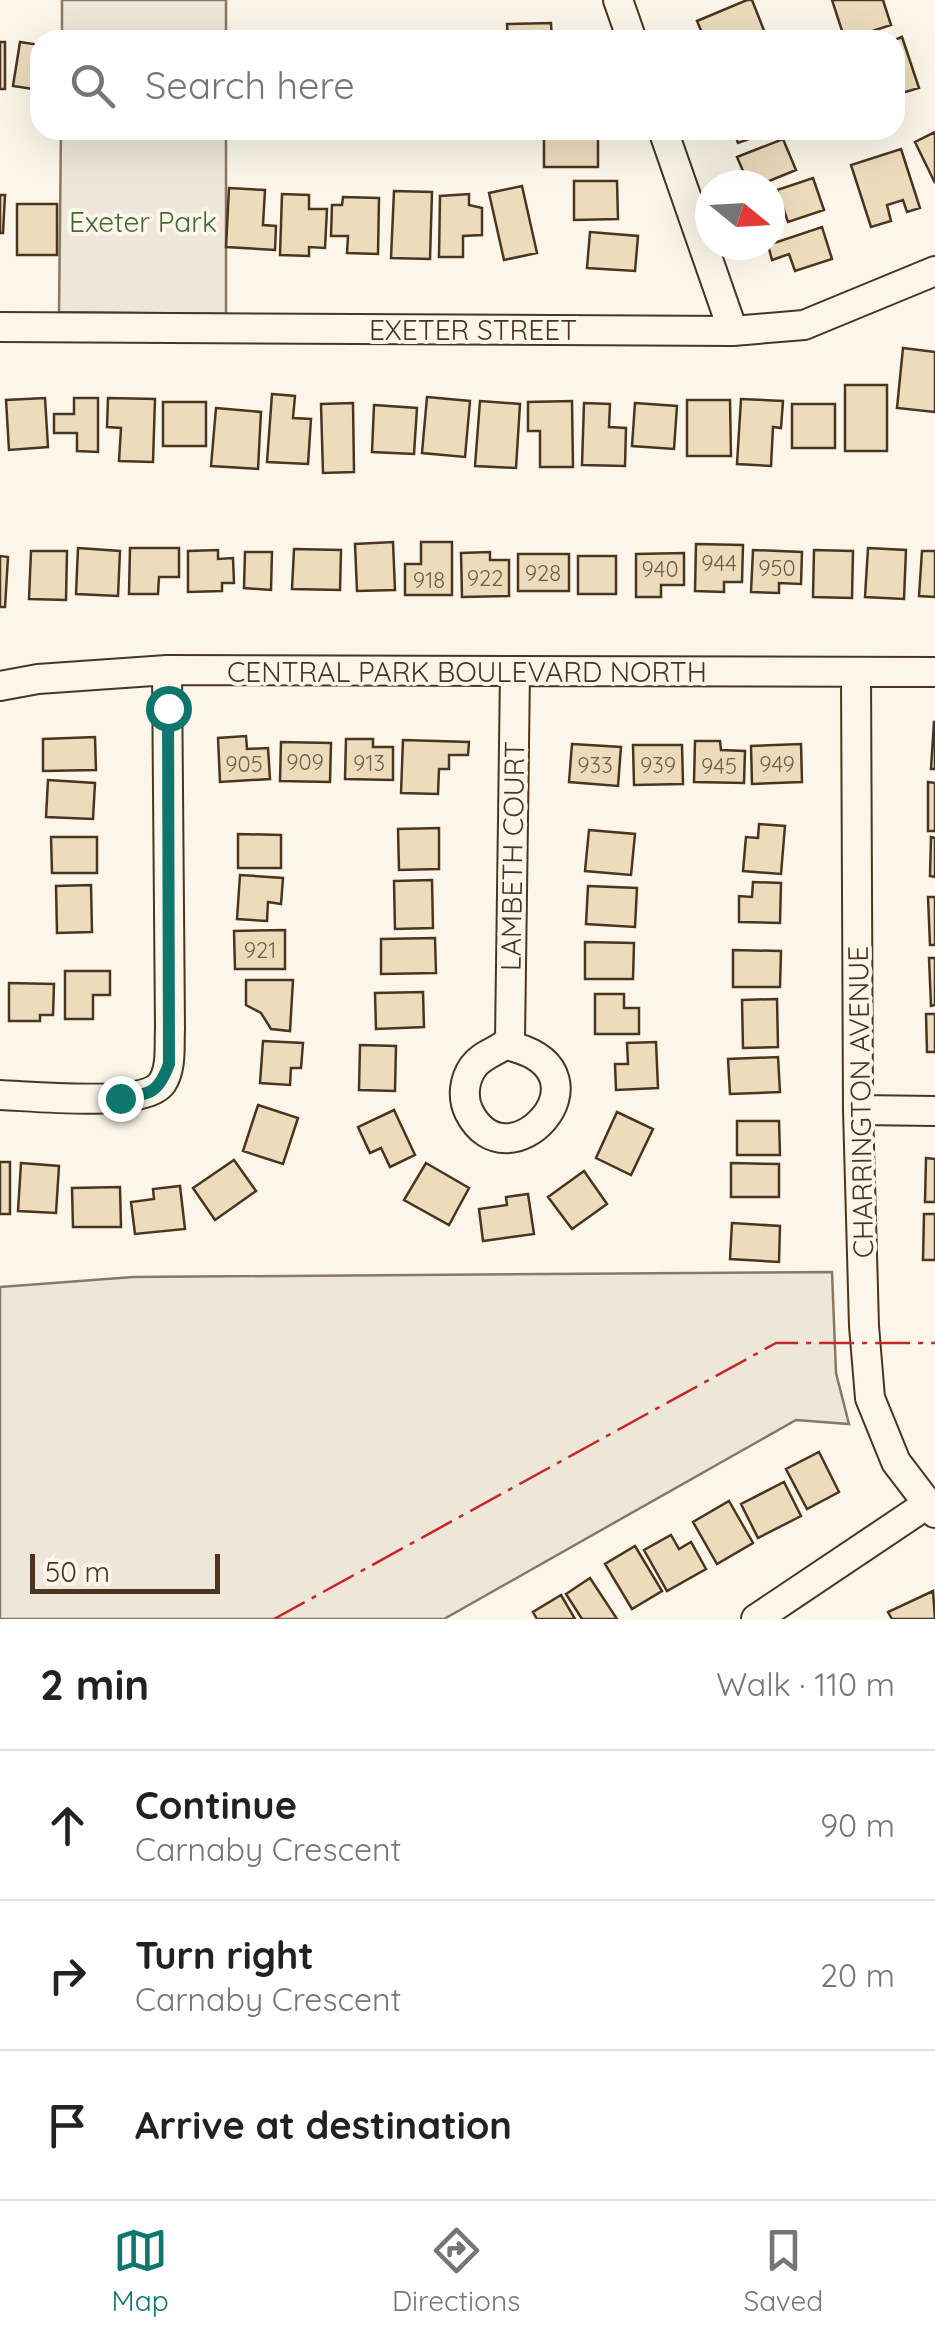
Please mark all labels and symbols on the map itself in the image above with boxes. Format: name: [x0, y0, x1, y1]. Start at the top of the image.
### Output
north arrow: [695, 170, 785, 260]
park label: Exeter Park: [69, 204, 217, 239]
street label: EXETER STREET: [369, 312, 577, 347]
house number: 944: [701, 549, 737, 577]
house number: 950: [758, 554, 796, 582]
house number: 940: [642, 555, 678, 583]
house number: 928: [525, 559, 561, 587]
house number: 922: [467, 564, 503, 592]
house number: 918: [413, 566, 445, 594]
street label: CENTRAL PARK BOULEVARD NORTH: [227, 654, 707, 689]
route start: [146, 686, 192, 732]
street label: LAMBETH COURT: [492, 741, 532, 971]
house number: 909: [286, 748, 324, 776]
house number: 913: [353, 749, 385, 777]
house number: 905: [225, 750, 263, 778]
house number: 949: [759, 750, 795, 778]
house number: 933: [577, 751, 613, 779]
house number: 939: [640, 751, 676, 779]
house number: 945: [701, 752, 737, 780]
house number: 921: [244, 936, 276, 964]
street label: CHARRINGTON AVENUE: [840, 946, 880, 1258]
route end: [98, 1076, 144, 1122]
scale bar: [30, 1549, 220, 1594]

